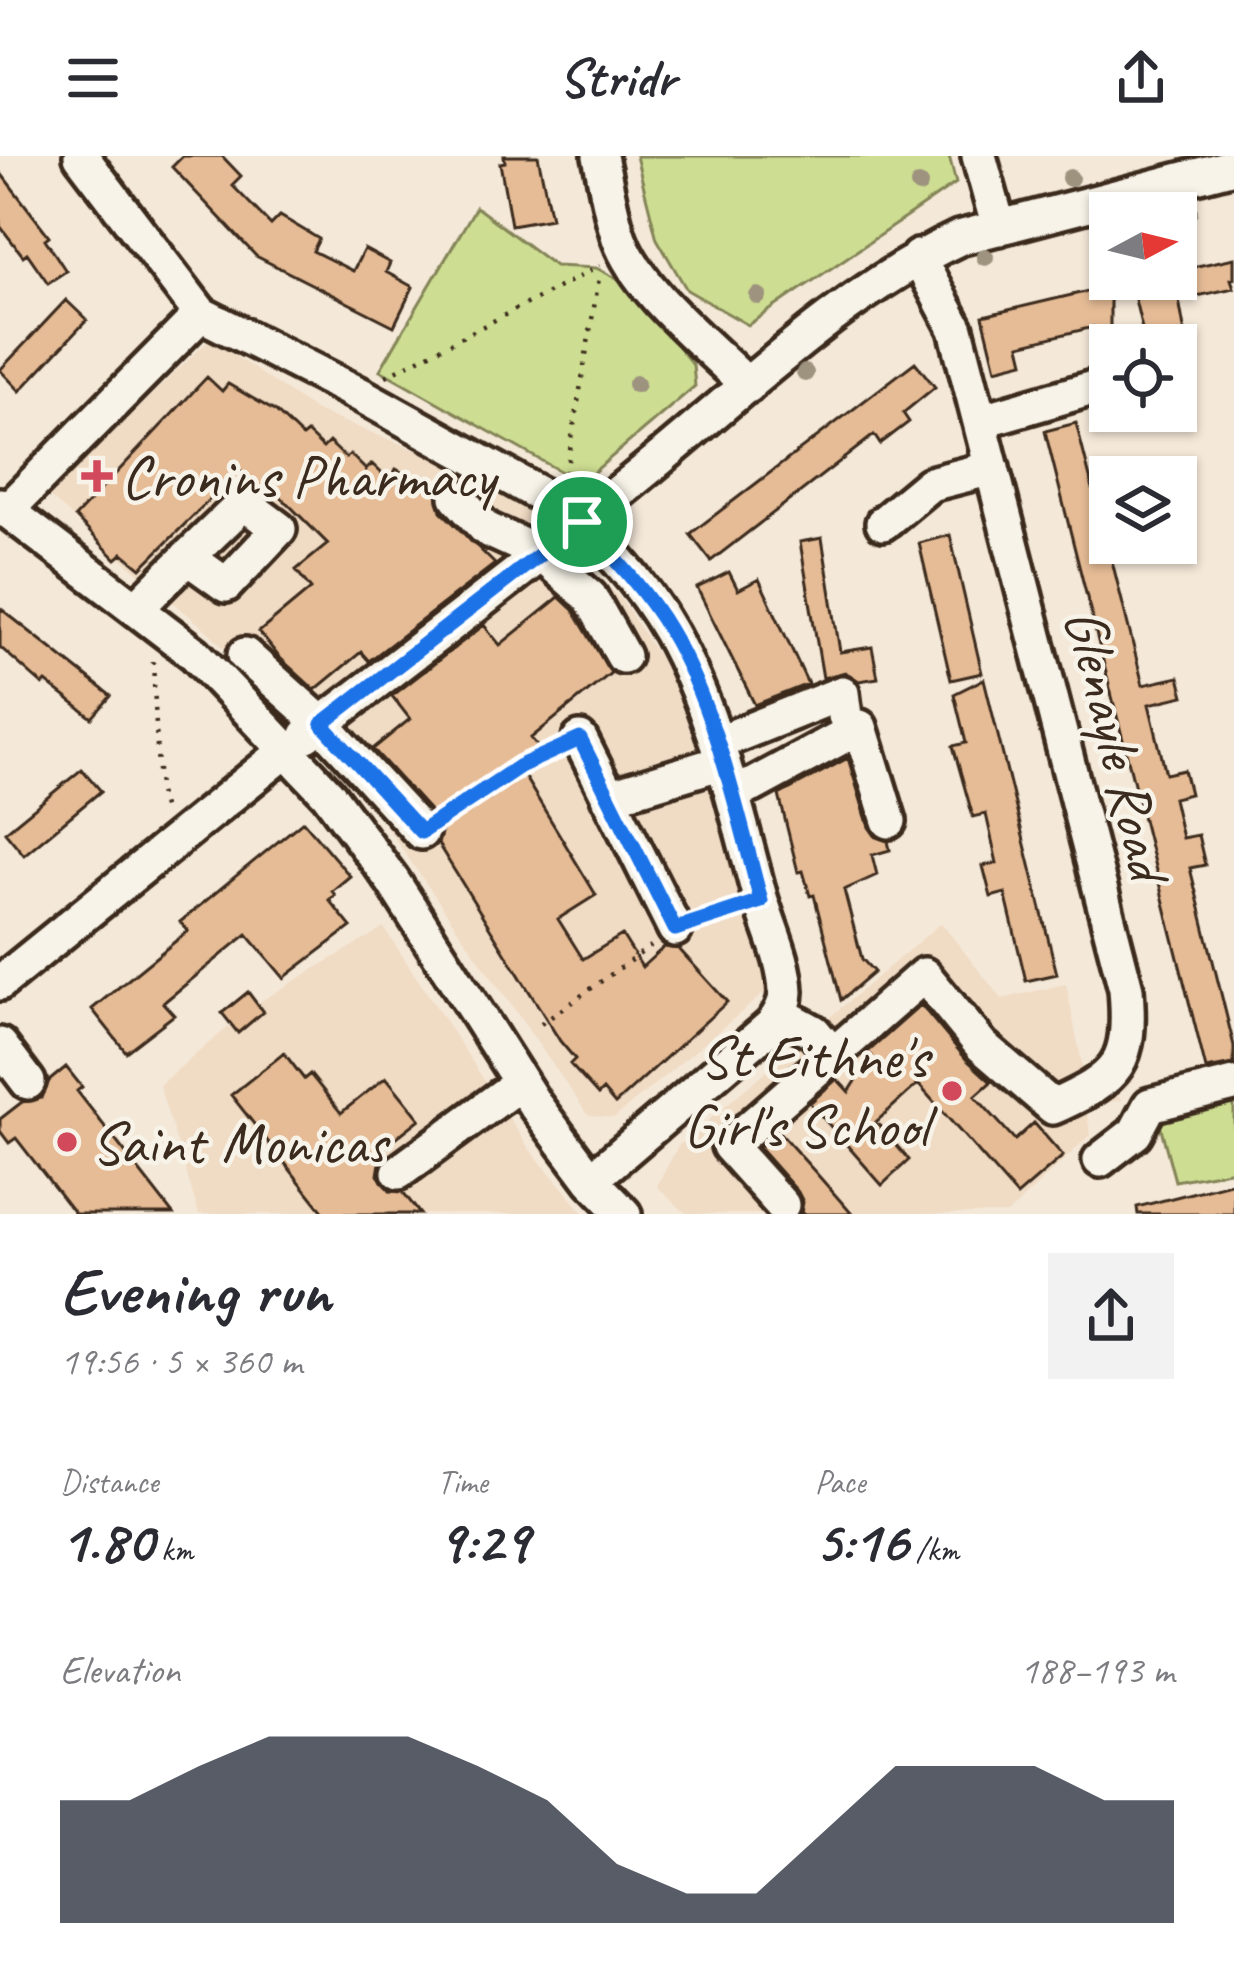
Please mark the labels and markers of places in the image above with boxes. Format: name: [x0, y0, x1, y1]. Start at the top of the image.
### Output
place label: Cronins Pharmacy: [121, 439, 499, 515]
marker: Cronins Pharmacy: [84, 463, 110, 489]
pin: [531, 471, 633, 573]
place label: St Eithne's Girl's School: [683, 1019, 938, 1164]
marker: St Eithne's Girl's School: [939, 1078, 965, 1104]
place label: Saint Monicas: [91, 1105, 391, 1181]
marker: Saint Monicas: [54, 1129, 80, 1155]

